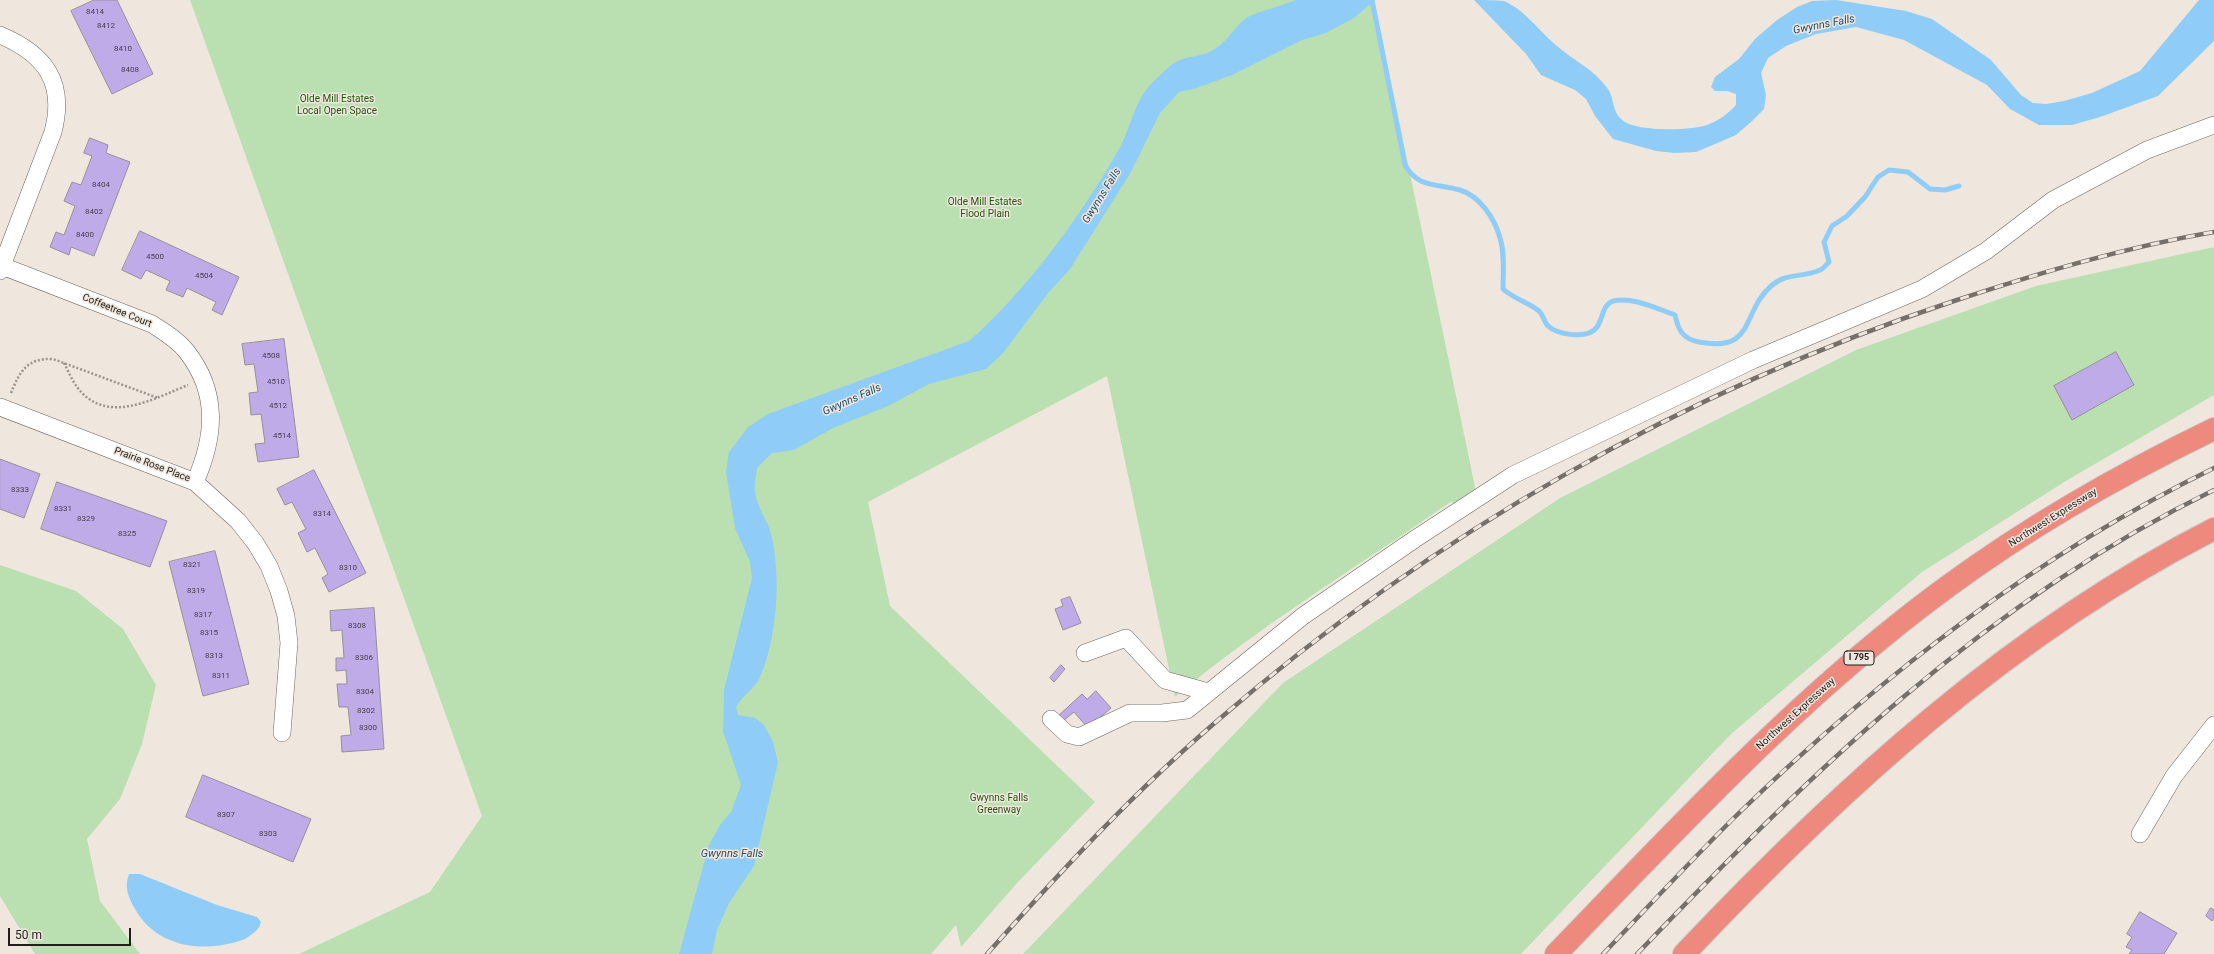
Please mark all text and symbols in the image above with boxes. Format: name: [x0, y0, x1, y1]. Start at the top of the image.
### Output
house number: 8414: [86, 7, 104, 17]
water label: Gwynns Falls: [1792, 13, 1856, 37]
house number: 8412: [97, 21, 115, 31]
house number: 8410: [114, 44, 132, 54]
house number: 8408: [121, 65, 139, 75]
park label: Olde Mill Estates Local Open Space: [297, 93, 377, 116]
water label: Gwynns Falls: [1080, 166, 1124, 226]
house number: 8404: [92, 180, 110, 190]
park label: Olde Mill Estates Flood Plain: [948, 196, 1022, 220]
house number: 8402: [85, 207, 103, 217]
house number: 8400: [76, 230, 94, 240]
house number: 4500: [146, 252, 164, 262]
house number: 4504: [195, 271, 213, 281]
street label: Coffeetree Court: [80, 292, 154, 330]
house number: 4508: [262, 351, 280, 361]
house number: 4510: [267, 377, 285, 387]
water label: Gwynns Falls: [821, 381, 883, 419]
house number: 4512: [269, 401, 287, 411]
house number: 4514: [273, 431, 291, 441]
street label: Prairie Rose Place: [112, 445, 192, 485]
house number: 8333: [11, 485, 29, 495]
street label: Northwest Expressway: [2007, 486, 2099, 550]
house number: 8331: [54, 504, 72, 514]
house number: 8314: [313, 509, 331, 519]
house number: 8329: [77, 514, 95, 524]
house number: 8325: [118, 529, 136, 539]
house number: 8321: [183, 560, 201, 570]
house number: 8310: [339, 563, 357, 573]
house number: 8319: [187, 586, 205, 596]
house number: 8317: [194, 610, 212, 620]
house number: 8308: [348, 621, 366, 631]
house number: 8315: [200, 628, 218, 638]
house number: 8313: [205, 651, 223, 661]
road number: I 795: [1844, 651, 1874, 665]
house number: 8306: [355, 653, 373, 663]
house number: 8311: [212, 671, 230, 681]
street label: Northwest Expressway: [1754, 675, 1838, 753]
house number: 8304: [356, 687, 374, 697]
house number: 8302: [357, 706, 375, 716]
house number: 8300: [359, 723, 377, 733]
park label: Gwynns Falls Greenway: [970, 792, 1028, 816]
house number: 8307: [217, 810, 235, 820]
house number: 8303: [259, 829, 277, 839]
water label: Gwynns Falls: [701, 847, 763, 861]
scale bar: [10, 920, 133, 946]
text: 50 m: [15, 928, 42, 942]

